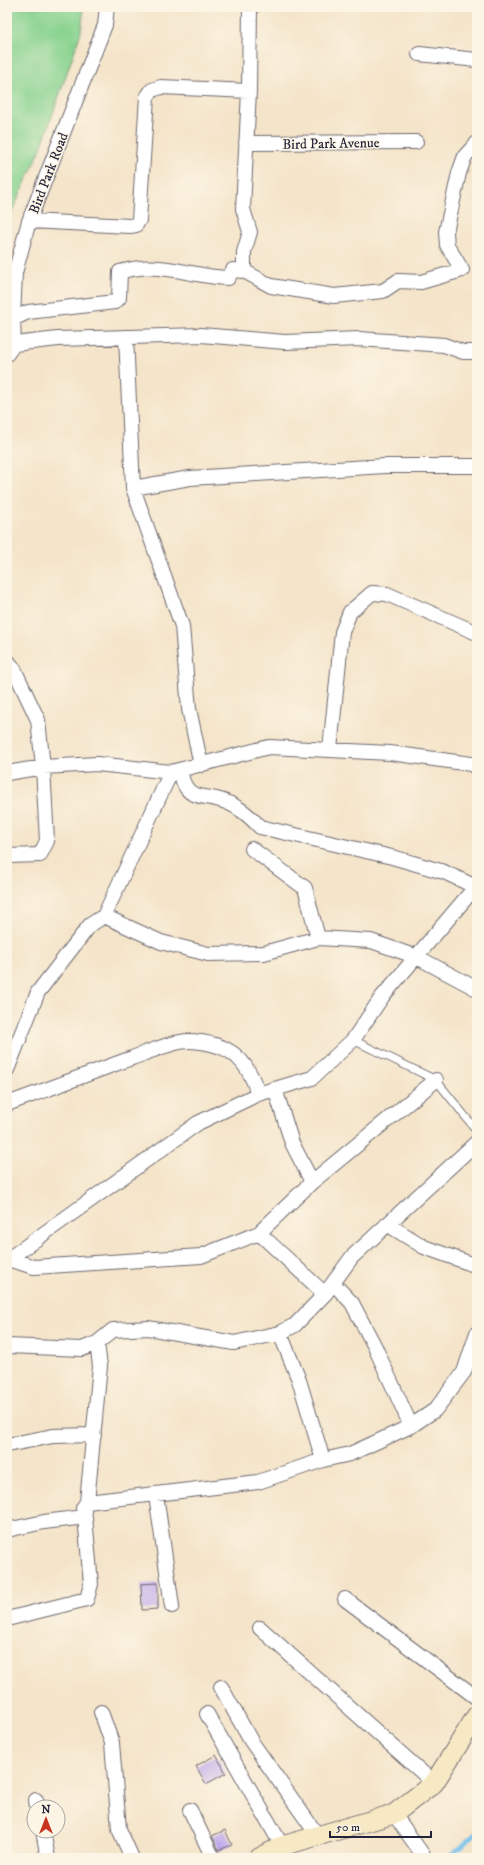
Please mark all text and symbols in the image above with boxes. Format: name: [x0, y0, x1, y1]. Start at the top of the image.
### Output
street label: Bird Park Road: [25, 130, 73, 217]
street label: Bird Park Avenue: [282, 134, 380, 154]
north arrow: [26, 1799, 66, 1839]
text: N: [41, 1803, 51, 1817]
scale bar: [330, 1813, 431, 1839]
text: 50 m: [336, 1820, 360, 1835]

